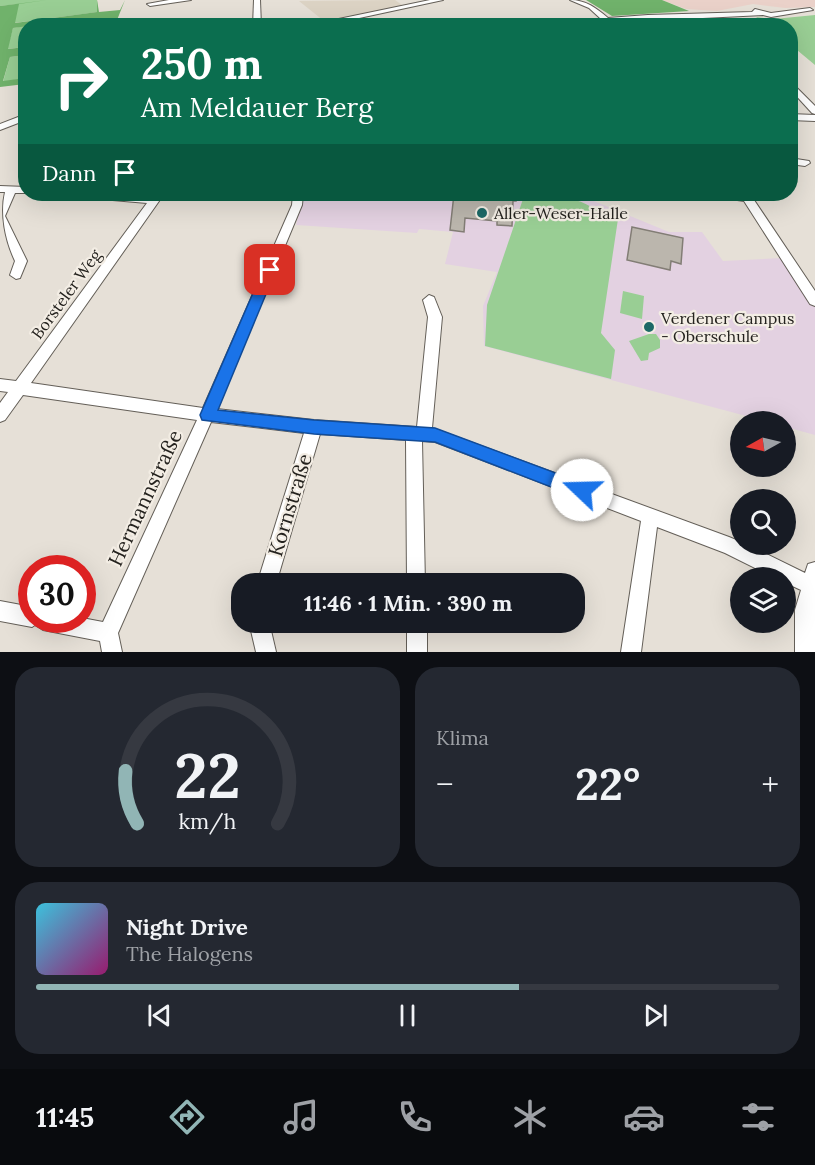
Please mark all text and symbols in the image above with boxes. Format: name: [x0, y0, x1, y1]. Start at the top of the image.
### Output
text: 250 m: [141, 37, 262, 91]
icon: right: [42, 42, 120, 120]
text: Am Meldauer Berg: [141, 90, 373, 124]
icon: arrive: [108, 156, 141, 189]
text: Dann: [42, 159, 96, 187]
place label: Aller-Weser-Halle: [493, 203, 628, 223]
marker: Aller-Weser-Halle: [475, 206, 489, 220]
pin: [244, 244, 295, 295]
street label: Borsteler Weg: [27, 245, 106, 343]
icon: arrive: [253, 253, 286, 286]
place label: Verdener Campus - Oberschule: [660, 308, 794, 346]
marker: Verdener Campus - Oberschule: [642, 320, 656, 334]
north arrow: [730, 411, 796, 477]
map controls: [730, 411, 796, 633]
street label: Hermannstraße: [102, 426, 187, 570]
street label: Kornstraße: [262, 450, 317, 559]
position arrow: [550, 458, 614, 522]
button: search: [730, 489, 796, 555]
speed limit sign: 30: [18, 555, 96, 633]
button: layers: [730, 567, 796, 633]
text: 11:46 · 1 Min. · 390 m: [304, 589, 512, 617]
text: Klima: [436, 725, 489, 750]
text: 22: [174, 735, 241, 815]
text: 22°: [575, 755, 640, 812]
text: −: [436, 763, 454, 805]
text: +: [761, 763, 779, 805]
text: km/h: [179, 807, 237, 835]
text: Night Drive: [126, 913, 248, 941]
text: The Halogens: [126, 941, 253, 966]
icon: previous: [143, 999, 176, 1032]
icon: pause: [391, 999, 424, 1032]
icon: next: [639, 999, 672, 1032]
icon: directions: [166, 1096, 208, 1138]
icon: music: [280, 1096, 322, 1138]
icon: phone: [394, 1096, 436, 1138]
icon: climate: [509, 1096, 551, 1138]
icon: car: [623, 1096, 665, 1138]
icon: filters: [737, 1096, 779, 1138]
text: 11:45: [36, 1100, 94, 1134]

